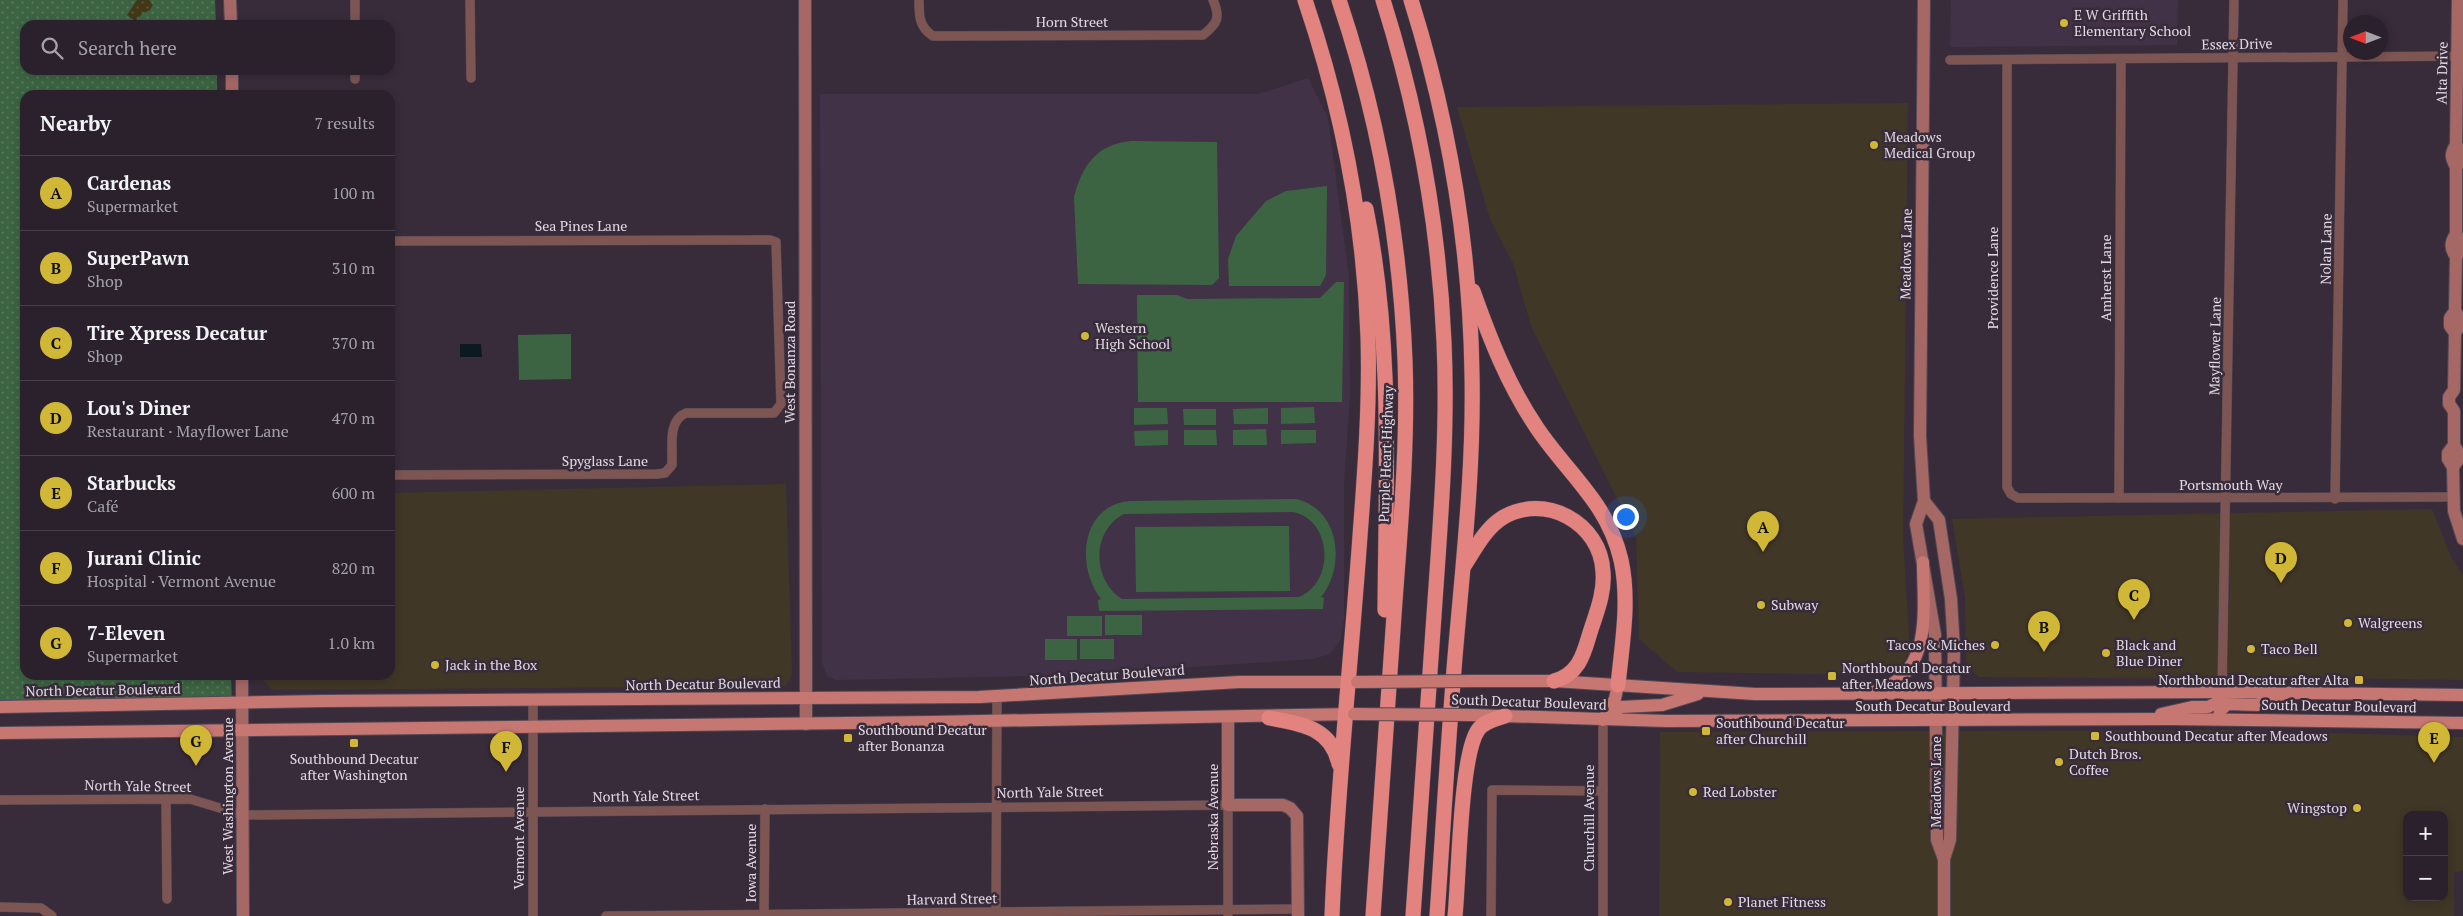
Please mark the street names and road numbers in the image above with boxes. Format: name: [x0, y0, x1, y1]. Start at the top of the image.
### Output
street label: Horn Street: [1036, 12, 1109, 31]
street label: Essex Drive: [2201, 33, 2273, 54]
street label: Alta Drive: [2431, 41, 2452, 105]
street label: Meadows Lane: [1895, 208, 1916, 300]
street label: Nolan Lane: [2315, 213, 2336, 285]
street label: Sea Pines Lane: [535, 216, 627, 235]
street label: Providence Lane: [1983, 227, 2002, 329]
street label: Amherst Lane: [2096, 234, 2115, 322]
street label: Mayflower Lane: [2204, 297, 2225, 395]
street label: West Bonanza Road: [780, 301, 799, 423]
street label: Purple Heart Highway: [1374, 384, 1397, 523]
street label: Spyglass Lane: [562, 451, 648, 470]
street label: Portsmouth Way: [2179, 475, 2284, 494]
street label: North Decatur Boulevard: [1029, 660, 1185, 689]
street label: North Decatur Boulevard: [625, 673, 781, 694]
street label: North Decatur Boulevard: [25, 679, 181, 700]
street label: South Decatur Boulevard: [1451, 689, 1607, 714]
street label: South Decatur Boulevard: [2261, 695, 2417, 716]
street label: South Decatur Boulevard: [1855, 696, 2011, 715]
street label: West Washington Avenue: [218, 717, 237, 875]
street label: Meadows Lane: [1926, 736, 1945, 828]
street label: Nebraska Avenue: [1203, 764, 1222, 870]
street label: Churchill Avenue: [1579, 764, 1598, 872]
street label: North Yale Street: [84, 775, 193, 796]
street label: North Yale Street: [996, 781, 1105, 802]
street label: North Yale Street: [592, 785, 701, 806]
street label: Vermont Avenue: [509, 786, 528, 890]
street label: Iowa Avenue: [741, 824, 760, 902]
street label: Harvard Street: [906, 888, 998, 909]

